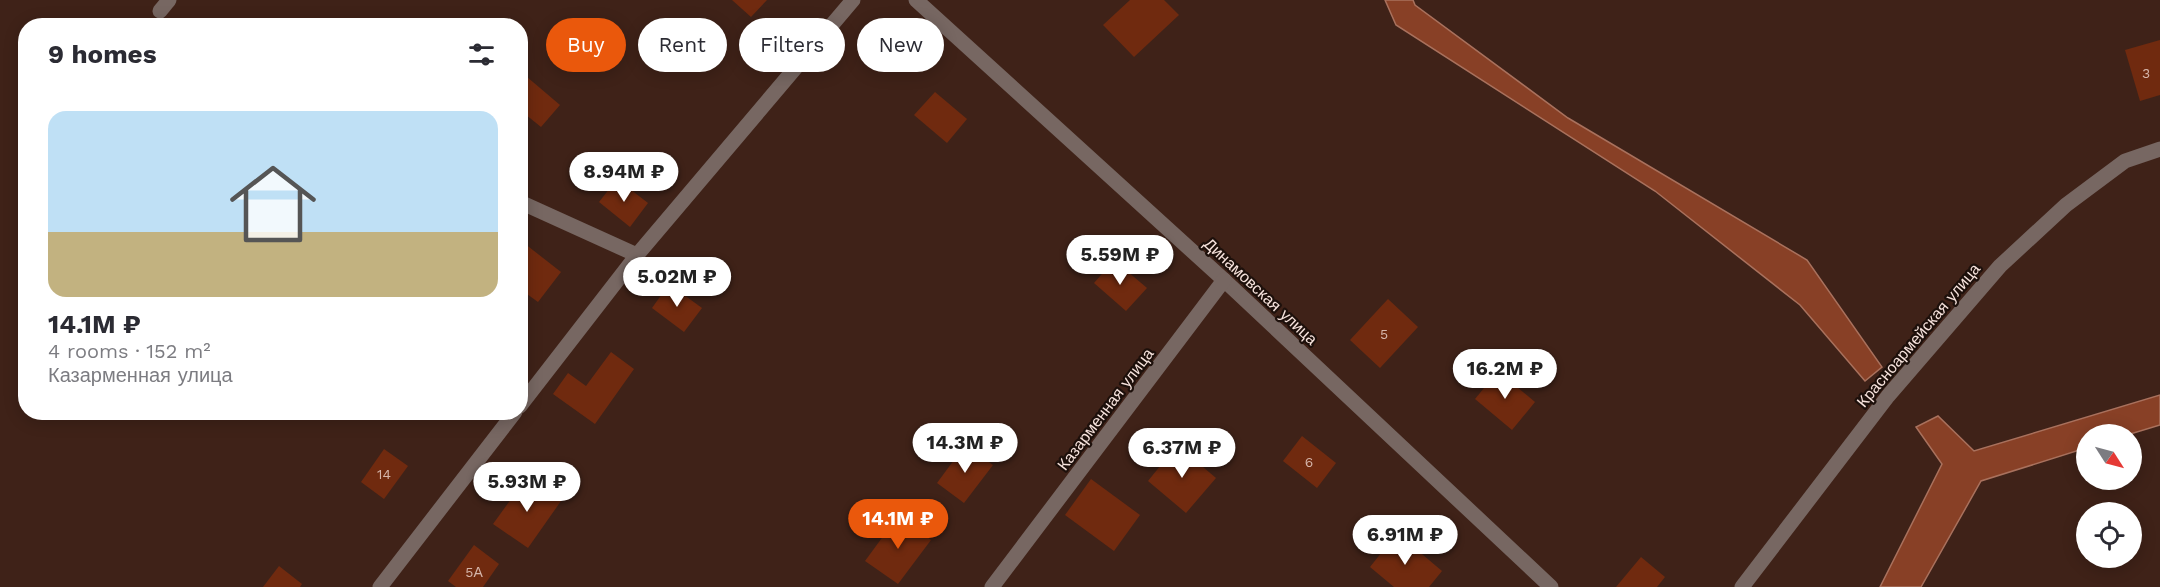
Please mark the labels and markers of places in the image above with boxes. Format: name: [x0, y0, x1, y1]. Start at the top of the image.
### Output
pin: 8.94M ₽: [569, 152, 679, 203]
pin: 5.59M ₽: [1065, 235, 1175, 286]
pin: 5.02M ₽: [622, 257, 732, 308]
pin: 16.2M ₽: [1450, 349, 1560, 400]
pin: 14.3M ₽: [910, 423, 1020, 474]
pin: 6.37M ₽: [1127, 428, 1237, 479]
pin: 5.93M ₽: [472, 462, 582, 513]
pin: 14.1M ₽: [843, 499, 953, 550]
pin: 6.91M ₽: [1350, 515, 1460, 566]

